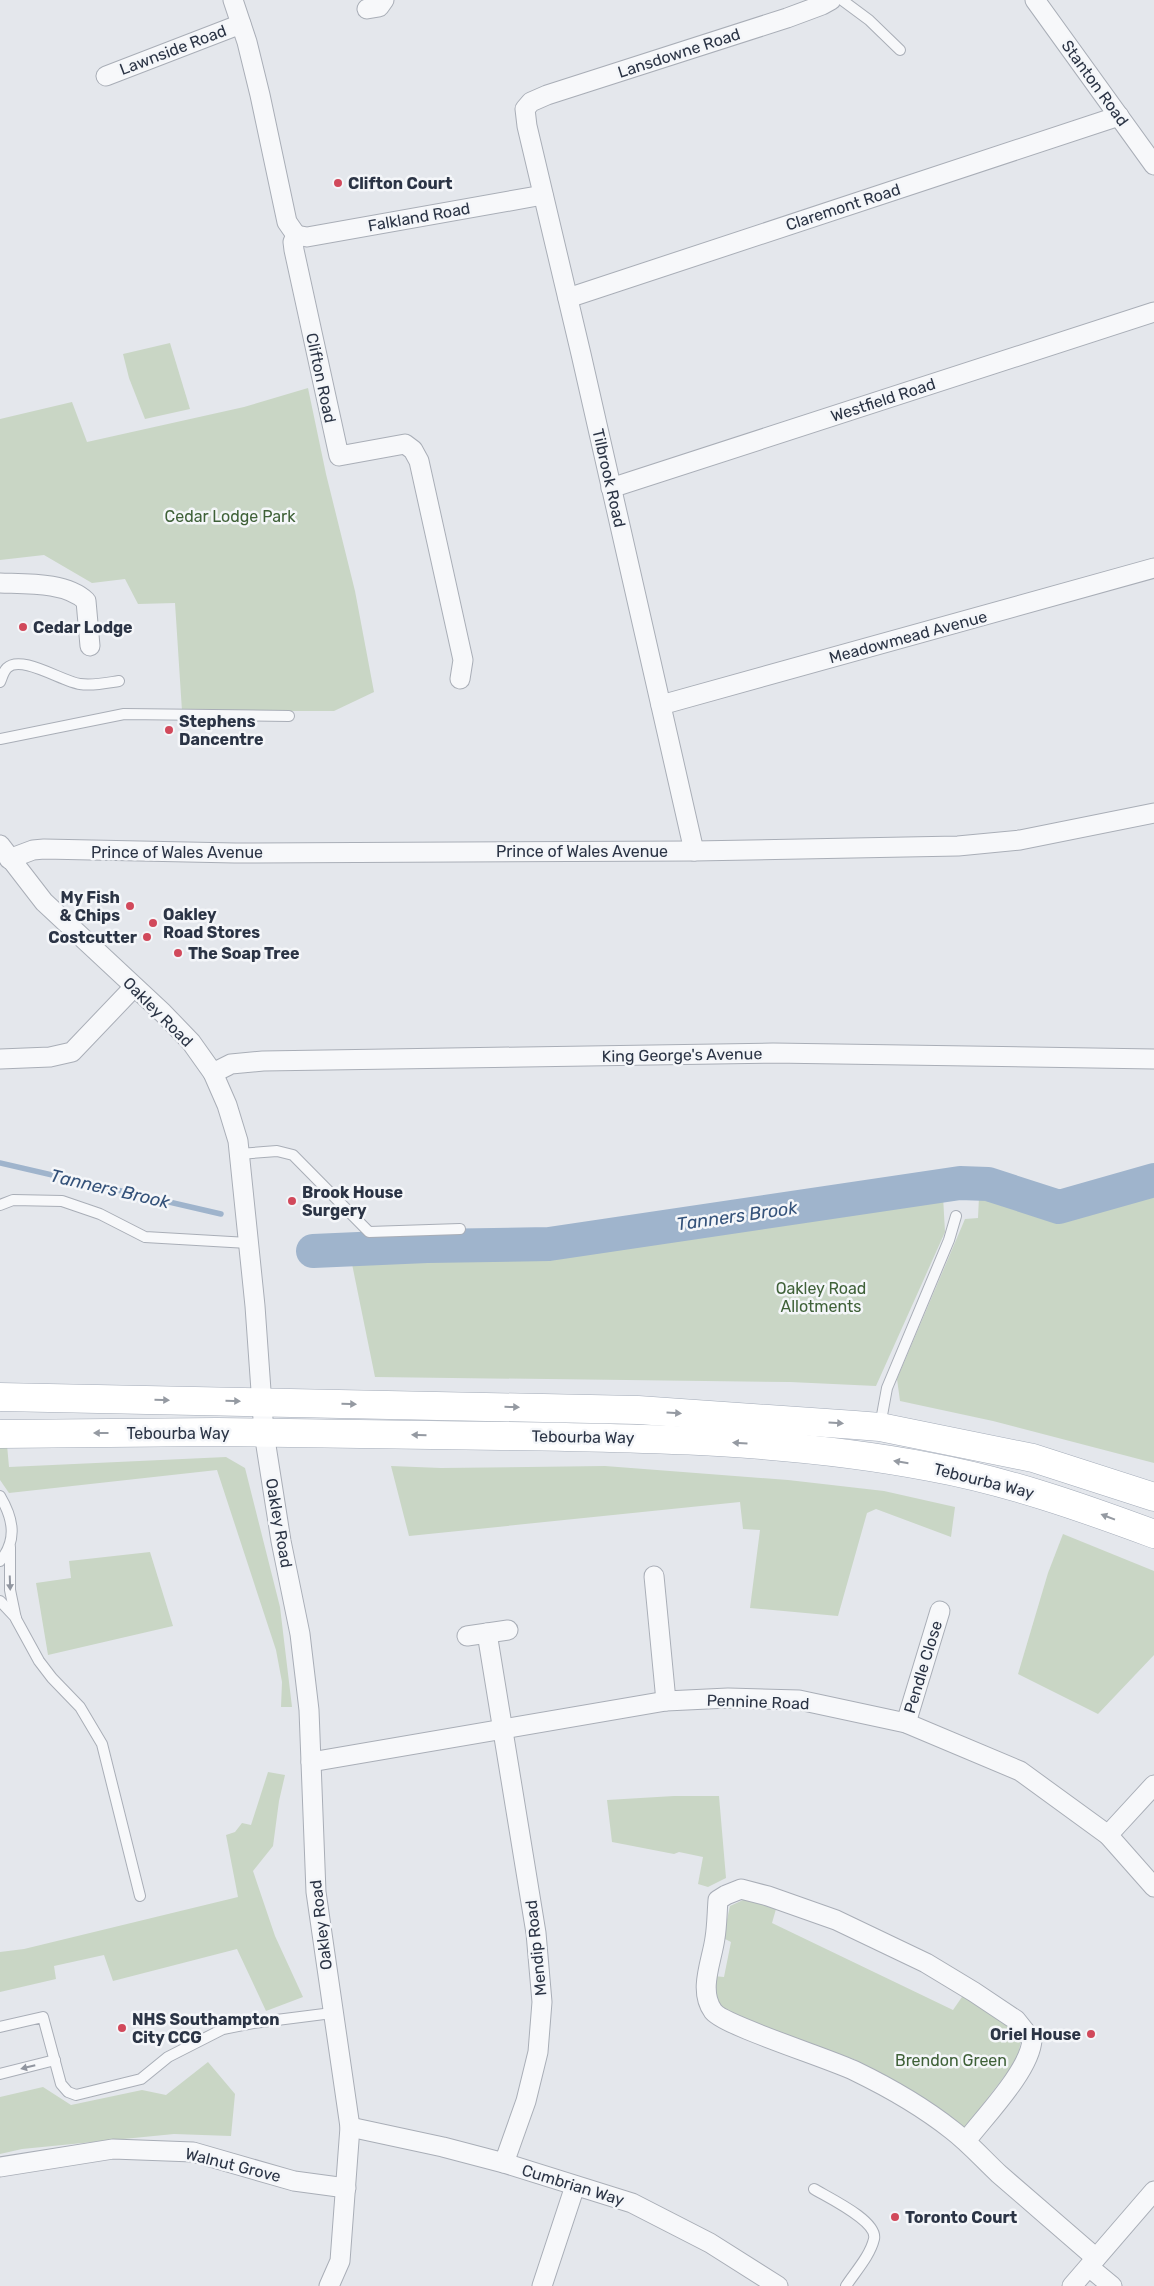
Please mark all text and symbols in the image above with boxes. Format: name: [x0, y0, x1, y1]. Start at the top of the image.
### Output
street label: Lawnside Road: [117, 21, 229, 79]
street label: Lansdowne Road: [615, 24, 743, 82]
street label: Stanton Road: [1057, 36, 1133, 130]
place label: Clifton Court: [348, 174, 453, 193]
marker: Clifton Court: [332, 177, 344, 189]
street label: Claremont Road: [783, 180, 903, 234]
street label: Falkland Road: [366, 199, 472, 235]
street label: Clifton Road: [302, 331, 340, 425]
street label: Westfield Road: [828, 374, 938, 426]
street label: Tilbrook Road: [588, 427, 630, 529]
park label: Cedar Lodge Park: [165, 507, 296, 526]
street label: Meadowmead Avenue: [827, 607, 989, 667]
place label: Cedar Lodge: [33, 618, 133, 637]
marker: Cedar Lodge: [17, 621, 29, 633]
place label: Stephens Dancentre: [179, 712, 264, 749]
marker: Stephens Dancentre: [163, 724, 175, 736]
street label: Prince of Wales Avenue: [496, 842, 668, 861]
street label: Prince of Wales Avenue: [91, 843, 263, 862]
place label: My Fish & Chips: [60, 888, 120, 925]
marker: My Fish & Chips: [124, 900, 136, 912]
place label: Oakley Road Stores: [163, 905, 260, 942]
marker: Oakley Road Stores: [147, 917, 159, 929]
place label: Costcutter: [48, 928, 138, 947]
marker: Costcutter: [141, 931, 153, 943]
place label: The Soap Tree: [188, 944, 300, 963]
marker: The Soap Tree: [172, 947, 184, 959]
street label: Oakley Road: [119, 973, 197, 1051]
street label: King George's Avenue: [602, 1044, 762, 1066]
water label: Tanners Brook: [48, 1165, 173, 1214]
place label: Brook House Surgery: [302, 1183, 403, 1220]
marker: Brook House Surgery: [286, 1195, 298, 1207]
water label: Tanners Brook: [675, 1197, 800, 1235]
park label: Oakley Road Allotments: [776, 1279, 866, 1316]
one-way arrow: [154, 1396, 170, 1404]
one-way arrow: [225, 1398, 241, 1406]
one-way arrow: [341, 1400, 357, 1408]
one-way arrow: [504, 1404, 520, 1412]
one-way arrow: [666, 1409, 682, 1417]
one-way arrow: [828, 1420, 844, 1428]
street label: Tebourba Way: [126, 1424, 230, 1443]
street label: Tebourba Way: [531, 1427, 635, 1447]
one-way arrow: [93, 1429, 109, 1437]
one-way arrow: [411, 1431, 427, 1439]
one-way arrow: [731, 1439, 747, 1447]
one-way arrow: [893, 1458, 909, 1466]
street label: Tebourba Way: [932, 1459, 1036, 1503]
street label: Oakley Road: [262, 1477, 296, 1569]
one-way arrow: [1101, 1513, 1116, 1520]
one-way arrow: [7, 1575, 15, 1591]
street label: Pendle Close: [900, 1618, 946, 1716]
street label: Pennine Road: [706, 1691, 810, 1713]
street label: Oakley Road: [306, 1879, 336, 1971]
street label: Mendip Road: [522, 1899, 550, 1997]
place label: NHS Southampton City CCG: [132, 2010, 280, 2047]
marker: NHS Southampton City CCG: [116, 2022, 128, 2034]
place label: Oriel House: [990, 2025, 1081, 2044]
marker: Oriel House: [1085, 2028, 1097, 2040]
park label: Brendon Green: [895, 2051, 1007, 2070]
one-way arrow: [20, 2063, 35, 2071]
street label: Walnut Grove: [183, 2144, 283, 2186]
street label: Cumbrian Way: [519, 2160, 627, 2210]
place label: Toronto Court: [905, 2208, 1018, 2227]
marker: Toronto Court: [889, 2211, 901, 2223]

